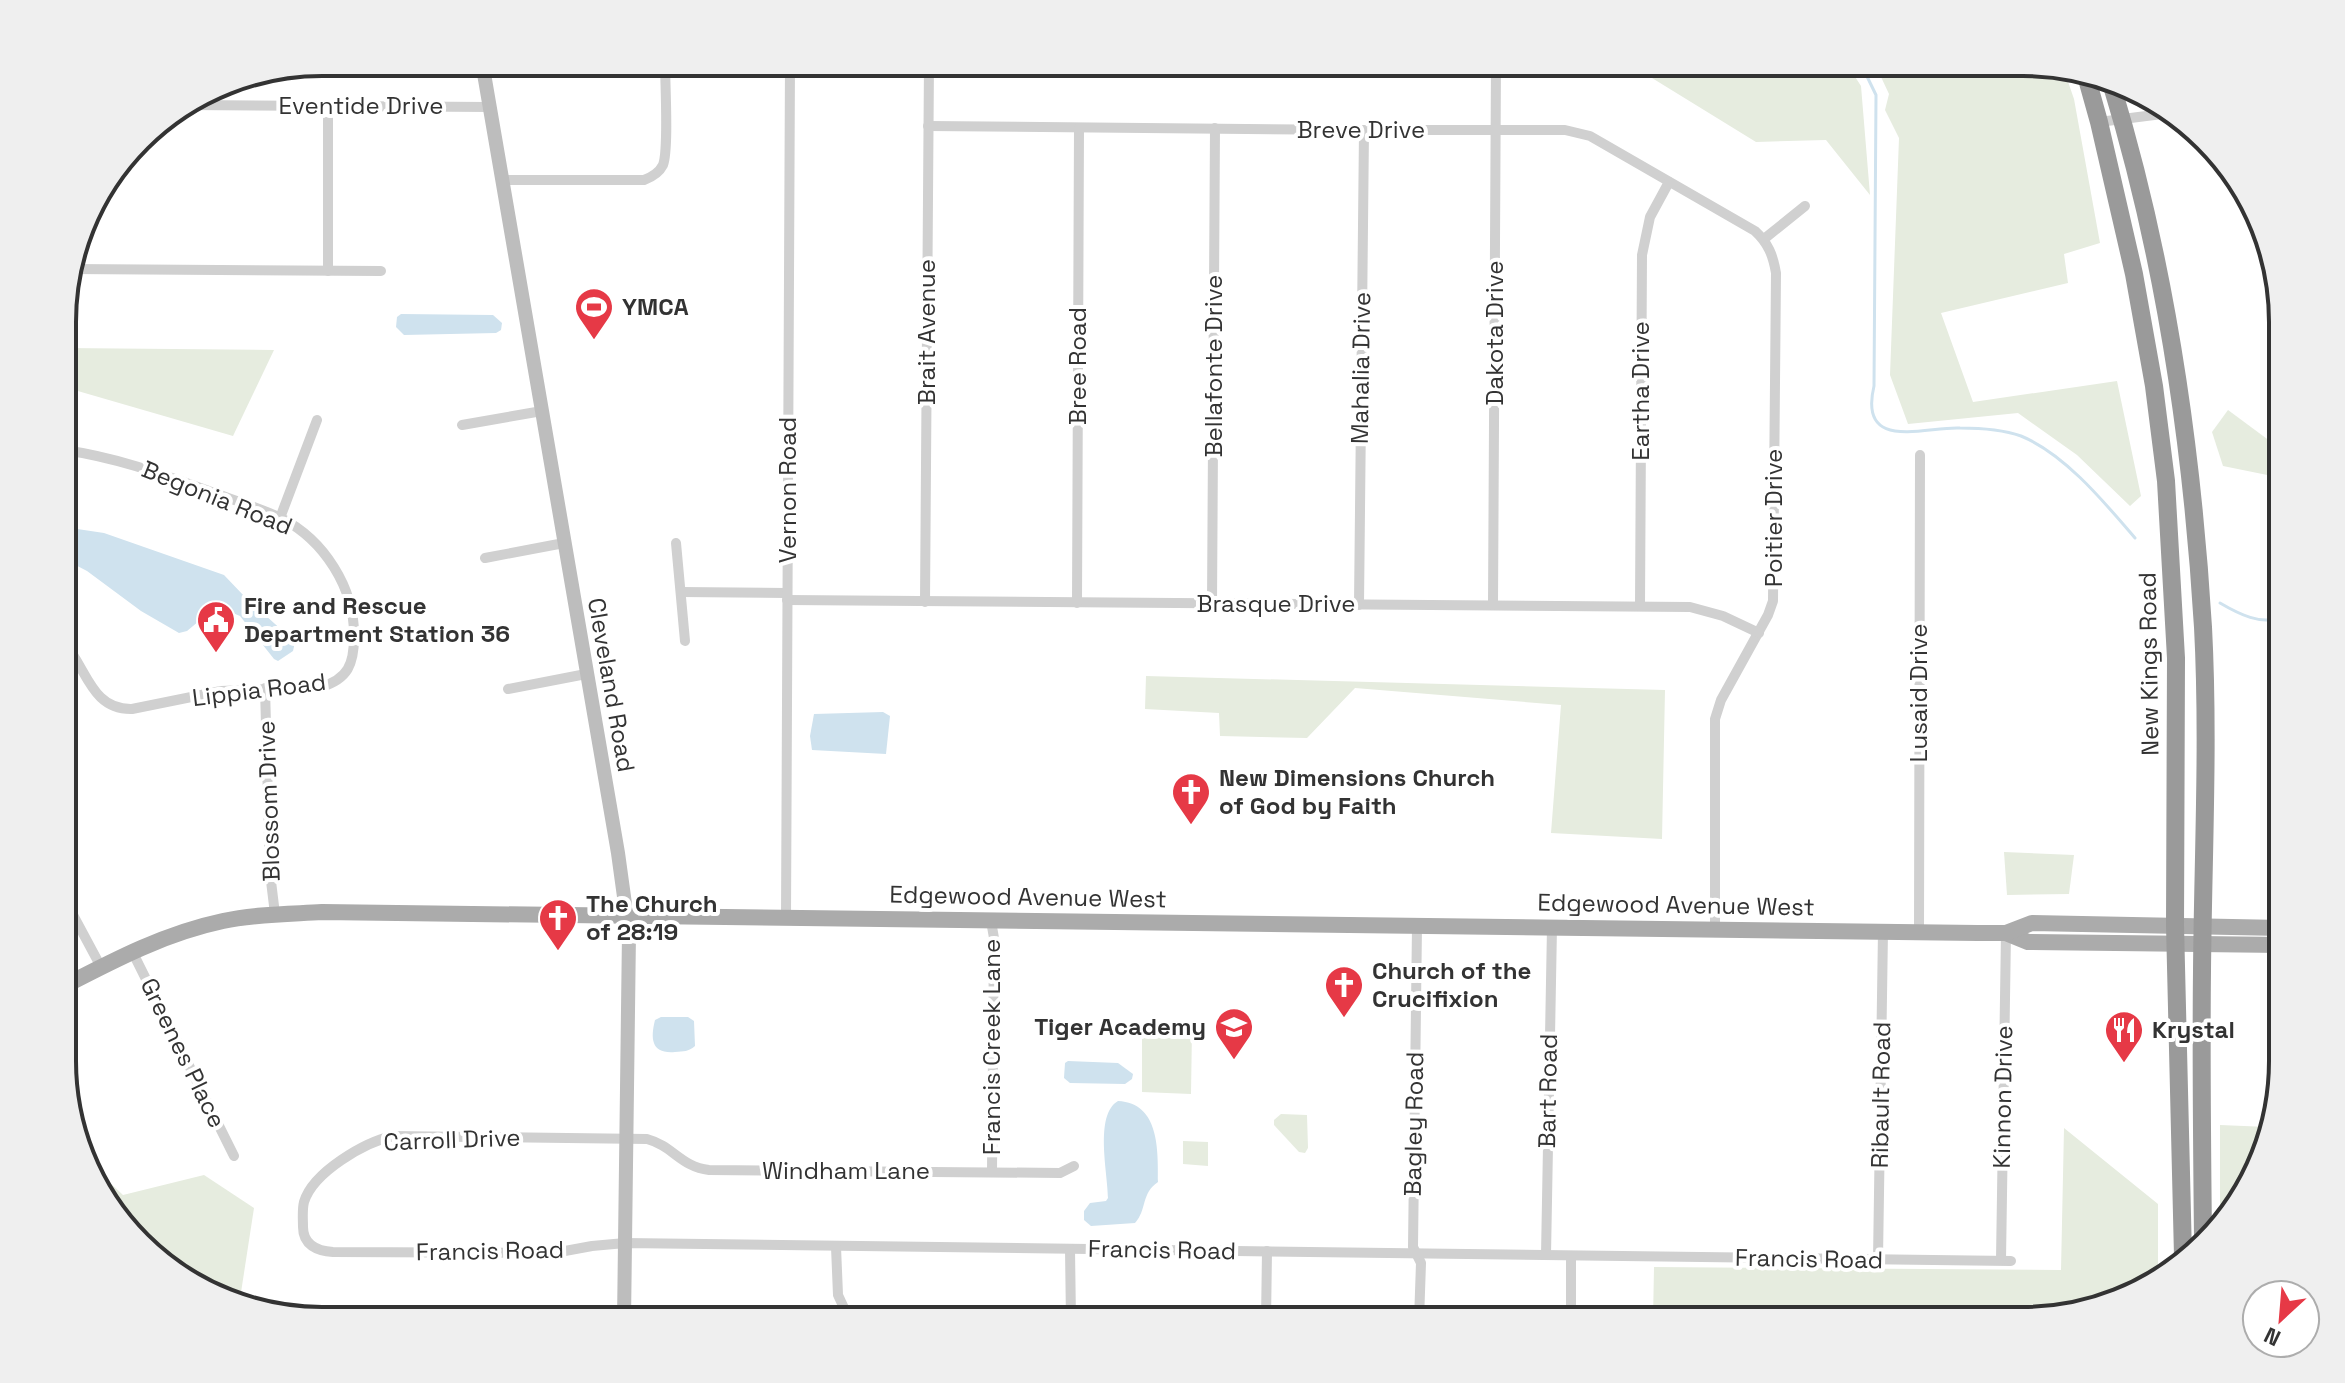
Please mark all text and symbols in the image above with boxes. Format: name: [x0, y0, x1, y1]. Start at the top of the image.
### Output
street label: Eventide Drive: [279, 90, 443, 121]
street label: Breve Drive: [1297, 114, 1425, 145]
street label: Brait Avenue: [911, 259, 942, 405]
street label: Dakota Drive: [1479, 261, 1510, 405]
street label: Bellafonte Drive: [1198, 275, 1229, 457]
sports icon: YMCA: [573, 286, 615, 341]
place label: YMCA: [622, 291, 689, 322]
street label: Mahalia Drive: [1344, 292, 1377, 444]
street label: Bree Road: [1062, 307, 1093, 425]
street label: Eartha Drive: [1625, 321, 1656, 461]
street label: Vernon Road: [772, 417, 803, 563]
street label: Poitier Drive: [1758, 449, 1789, 587]
street label: Begonia Road: [137, 453, 297, 542]
street label: New Kings Road: [2131, 572, 2166, 756]
street label: Brasque Drive: [1197, 588, 1355, 619]
place label: Fire and Rescue Department Station 36: [244, 590, 510, 649]
street label: Cleveland Road: [581, 595, 642, 775]
public building icon: Fire and Rescue Department Station 36: [195, 599, 237, 654]
street label: Lusaid Drive: [1903, 623, 1934, 763]
street label: Lippia Road: [190, 666, 328, 713]
street label: Blossom Drive: [250, 720, 287, 882]
place label: New Dimensions Church of God by Faith: [1219, 762, 1495, 821]
church icon: New Dimensions Church of God by Faith: [1170, 771, 1212, 826]
street label: Edgewood Avenue West: [889, 879, 1167, 914]
street label: Edgewood Avenue West: [1537, 887, 1815, 922]
place label: The Church of 28:19: [586, 888, 718, 947]
church icon: The Church of 28:19: [537, 897, 579, 952]
street label: Francis Creek Lane: [976, 939, 1007, 1155]
place label: Church of the Crucifixion: [1372, 955, 1531, 1014]
church icon: Church of the Crucifixion: [1323, 964, 1365, 1019]
street label: Greenes Place: [134, 973, 233, 1133]
school or university icon: Tiger Academy: [1213, 1006, 1255, 1061]
restaurant icon: Krystal: [2103, 1009, 2145, 1064]
place label: Tiger Academy: [1034, 1011, 1206, 1042]
place label: Krystal: [2152, 1014, 2235, 1045]
street label: Ribault Road: [1864, 1021, 1897, 1169]
street label: Kinnon Drive: [1986, 1025, 2019, 1169]
street label: Bart Road: [1531, 1033, 1564, 1149]
street label: Bagley Road: [1397, 1051, 1430, 1197]
street label: Carroll Drive: [383, 1122, 521, 1157]
street label: Windham Lane: [762, 1155, 930, 1186]
street label: Francis Road: [1088, 1233, 1236, 1266]
street label: Francis Road: [416, 1234, 564, 1267]
street label: Francis Road: [1735, 1242, 1883, 1275]
north arrow: [2241, 1279, 2321, 1359]
text: N: [2259, 1321, 2285, 1353]

